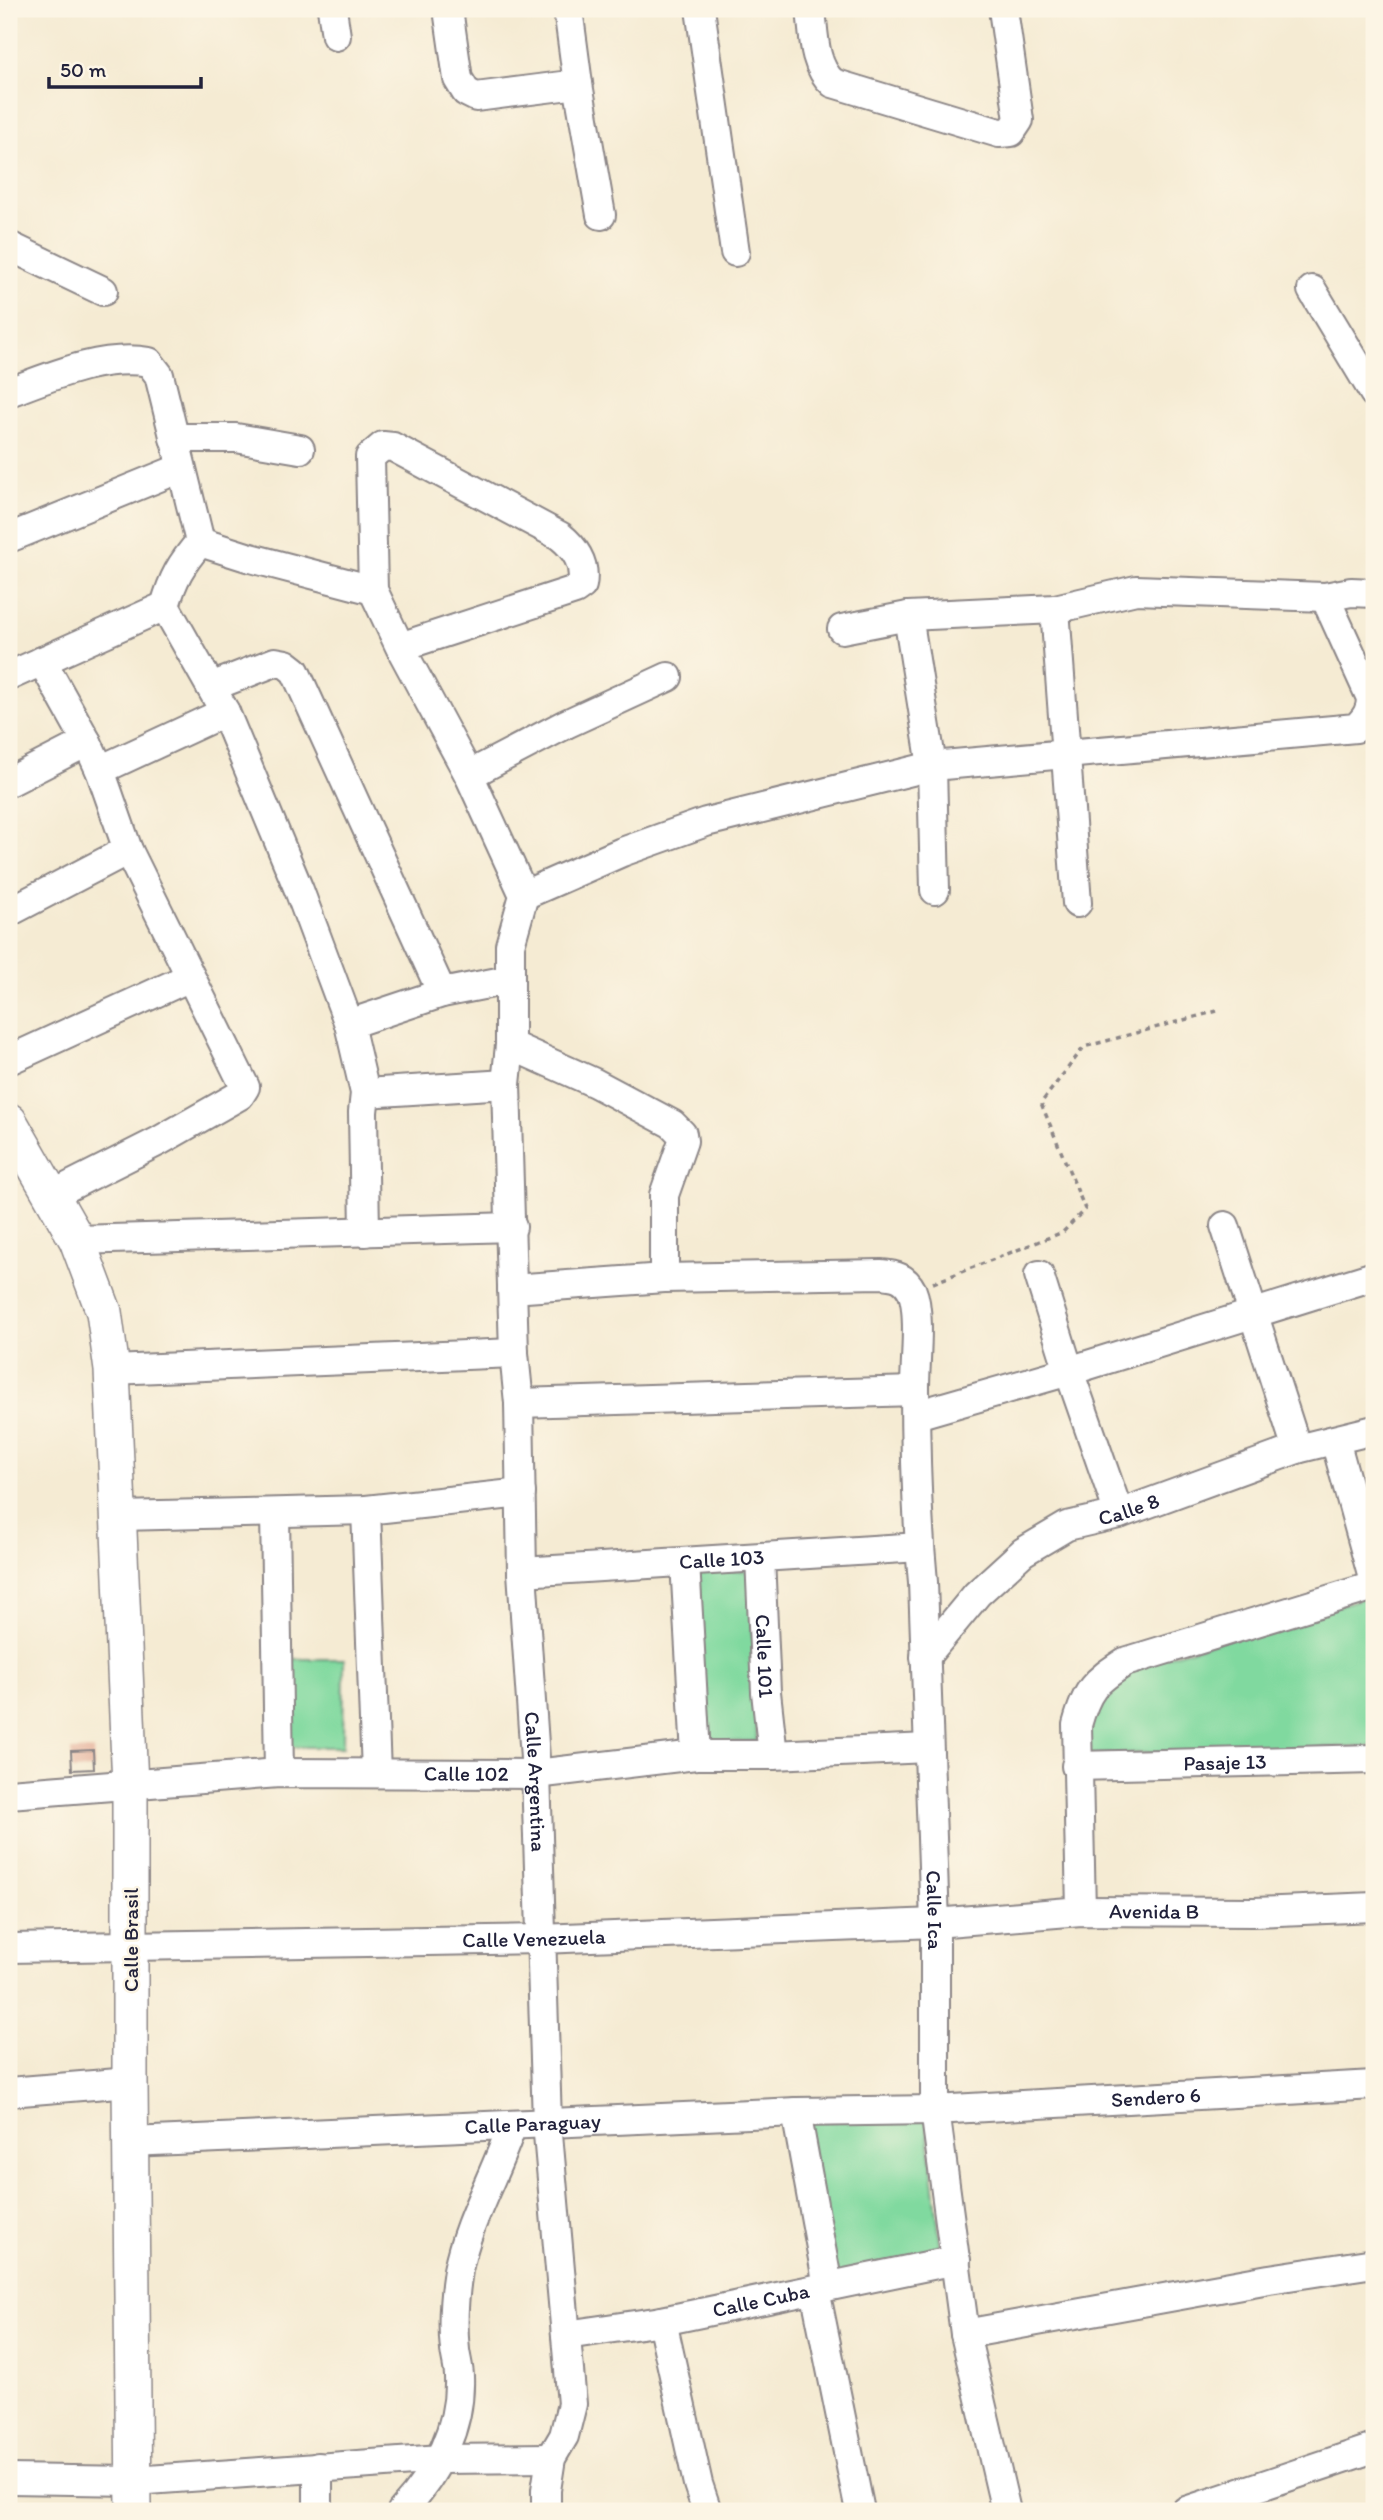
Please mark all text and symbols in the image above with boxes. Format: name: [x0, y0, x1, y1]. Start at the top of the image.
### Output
scale bar: [49, 46, 201, 90]
text: 50 m: [60, 57, 107, 82]
street label: Calle 8: [1096, 1487, 1162, 1530]
street label: Calle 103: [678, 1544, 765, 1574]
street label: Calle 101: [751, 1614, 780, 1699]
street label: Calle Argentina: [520, 1711, 551, 1852]
street label: Pasaje 13: [1183, 1749, 1267, 1775]
street label: Calle 102: [424, 1761, 509, 1786]
street label: Calle Ica: [921, 1870, 948, 1950]
street label: Calle Brasil: [118, 1888, 143, 1992]
street label: Avenida B: [1109, 1898, 1199, 1924]
street label: Calle Venezuela: [462, 1923, 606, 1952]
street label: Sendero 6: [1110, 2082, 1201, 2112]
street label: Calle Paraguay: [464, 2108, 601, 2139]
street label: Calle Cuba: [710, 2278, 811, 2322]

